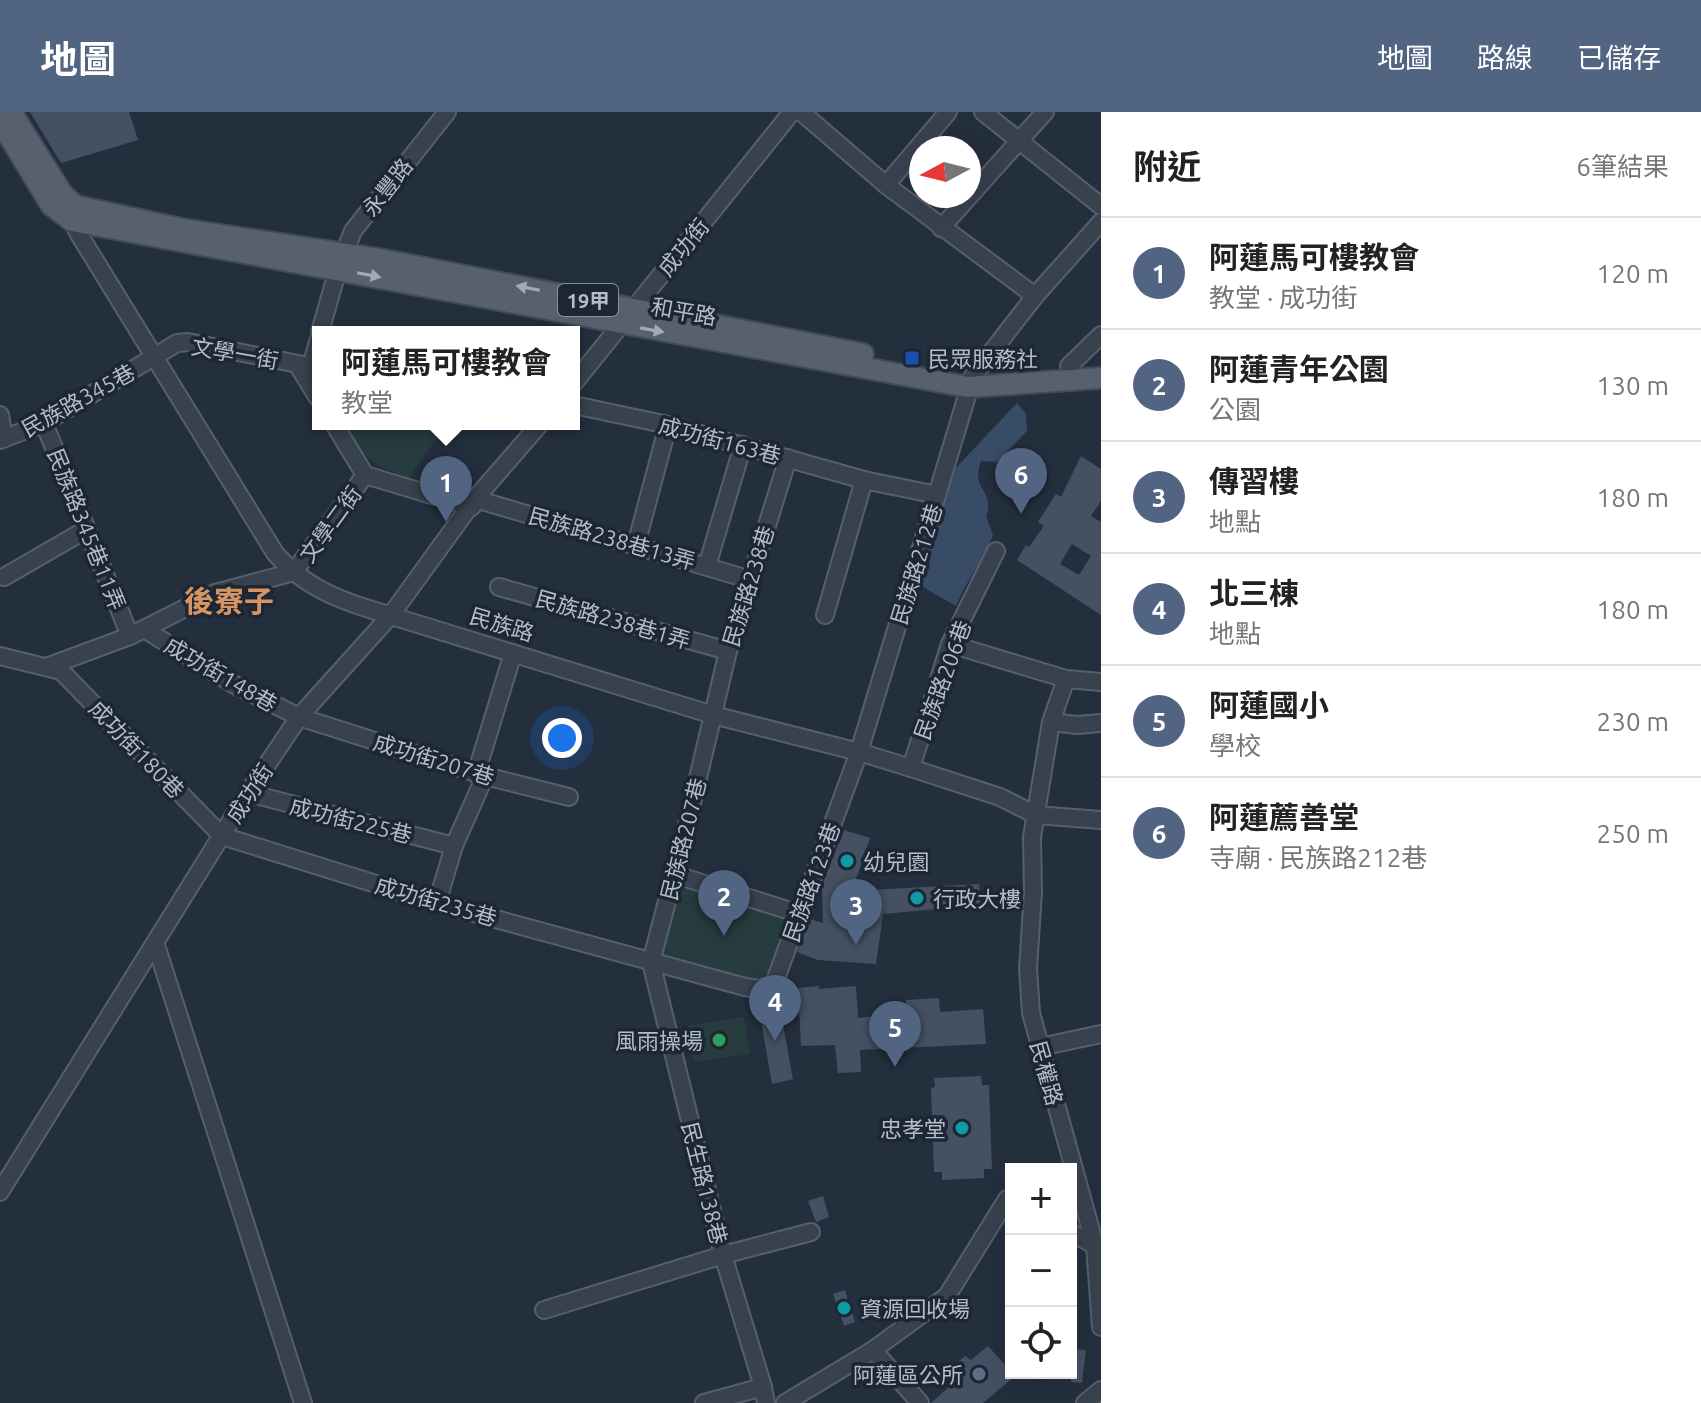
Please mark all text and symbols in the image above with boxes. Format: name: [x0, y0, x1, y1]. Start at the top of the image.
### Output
text: 地圖: [40, 38, 116, 80]
text: 地圖: [1377, 42, 1433, 73]
text: 路線: [1477, 42, 1533, 73]
text: 已儲存: [1577, 42, 1661, 73]
north arrow: [909, 136, 981, 208]
text: 附近: [1133, 147, 1201, 185]
text: 6筆結果: [1576, 152, 1669, 181]
street label: 永豐路: [357, 153, 417, 221]
street label: 成功街: [653, 213, 713, 281]
text: 阿蓮馬可樓教會: [1209, 240, 1419, 274]
text: 1: [1152, 259, 1166, 288]
text: 120 m: [1597, 259, 1669, 288]
one-way arrow: [357, 269, 382, 281]
one-way arrow: [515, 282, 540, 294]
text: 教堂 · 成功街: [1209, 283, 1357, 312]
road number: 19甲: [558, 284, 618, 316]
street label: 和平路: [649, 293, 719, 329]
one-way arrow: [640, 324, 665, 336]
popup: [312, 326, 580, 430]
street label: 文學一街: [189, 333, 281, 373]
text: 阿蓮馬可樓教會: [341, 345, 551, 379]
place label: 民眾服務社: [928, 346, 1038, 371]
marker: 民眾服務社: [903, 349, 921, 367]
text: 阿蓮青年公園: [1209, 352, 1389, 386]
street label: 民族路345巷: [17, 359, 139, 441]
text: 2: [1152, 371, 1166, 400]
text: 130 m: [1597, 371, 1669, 400]
text: 教堂: [341, 388, 393, 417]
text: 公園: [1209, 395, 1261, 424]
street label: 成功街163巷: [656, 412, 784, 468]
street label: 民族路345巷11弄: [43, 445, 131, 613]
pin: 6: [995, 448, 1047, 514]
pin: 1: [420, 456, 472, 522]
text: 傳習樓: [1209, 464, 1299, 498]
street label: 文學二街: [294, 481, 366, 567]
text: 3: [1152, 483, 1166, 512]
text: 180 m: [1597, 483, 1669, 512]
street label: 民族路212巷: [886, 500, 946, 628]
street label: 民族路238巷13弄: [526, 502, 698, 574]
text: 地點: [1209, 507, 1261, 536]
street label: 民族路238巷: [718, 522, 778, 650]
text: 北三棟: [1209, 576, 1299, 610]
district label: 後寮子: [184, 584, 274, 618]
street label: 民族路238巷1弄: [533, 585, 693, 653]
text: 4: [1152, 595, 1166, 624]
text: 180 m: [1597, 595, 1669, 624]
street label: 民族路: [467, 602, 537, 646]
street label: 民族路206巷: [909, 617, 975, 743]
text: 地點: [1209, 619, 1261, 648]
street label: 成功街148巷: [161, 632, 281, 716]
text: 阿蓮國小: [1209, 688, 1329, 722]
street label: 成功街180巷: [85, 695, 189, 803]
text: 5: [1152, 707, 1166, 736]
text: 230 m: [1597, 707, 1669, 736]
your location: [542, 718, 582, 758]
street label: 成功街207巷: [370, 729, 498, 789]
text: 學校: [1209, 731, 1261, 760]
street label: 成功街: [221, 759, 277, 827]
street label: 民族路207巷: [656, 775, 710, 903]
street label: 成功街225巷: [287, 793, 415, 847]
text: 阿蓮薦善堂: [1209, 800, 1359, 834]
street label: 民族路123巷: [778, 819, 844, 945]
text: 6: [1152, 819, 1166, 848]
text: 250 m: [1597, 819, 1669, 848]
text: 寺廟 · 民族路212巷: [1209, 843, 1427, 872]
place label: 幼兒園: [863, 849, 929, 874]
marker: 幼兒園: [838, 852, 856, 870]
pin: 2: [698, 870, 750, 936]
street label: 成功街235巷: [372, 872, 500, 930]
pin: 3: [830, 879, 882, 945]
place label: 行政大樓: [933, 886, 1021, 911]
marker: 行政大樓: [908, 889, 926, 907]
pin: 4: [749, 975, 801, 1041]
pin: 5: [869, 1001, 921, 1067]
place label: 風雨操場: [615, 1028, 703, 1053]
marker: 風雨操場: [710, 1031, 728, 1049]
street label: 民權路: [1026, 1038, 1068, 1108]
place label: 忠孝堂: [880, 1116, 946, 1141]
street label: 民生路138巷: [678, 1119, 732, 1247]
marker: 忠孝堂: [953, 1119, 971, 1137]
map controls: [1005, 1163, 1077, 1379]
button: +: [1005, 1163, 1077, 1235]
button: −: [1005, 1235, 1077, 1307]
place label: 資源回收場: [860, 1296, 970, 1321]
marker: 資源回收場: [835, 1299, 853, 1317]
button: locate: [1005, 1307, 1077, 1379]
place label: 阿蓮區公所: [853, 1362, 963, 1387]
marker: 阿蓮區公所: [970, 1365, 988, 1383]

